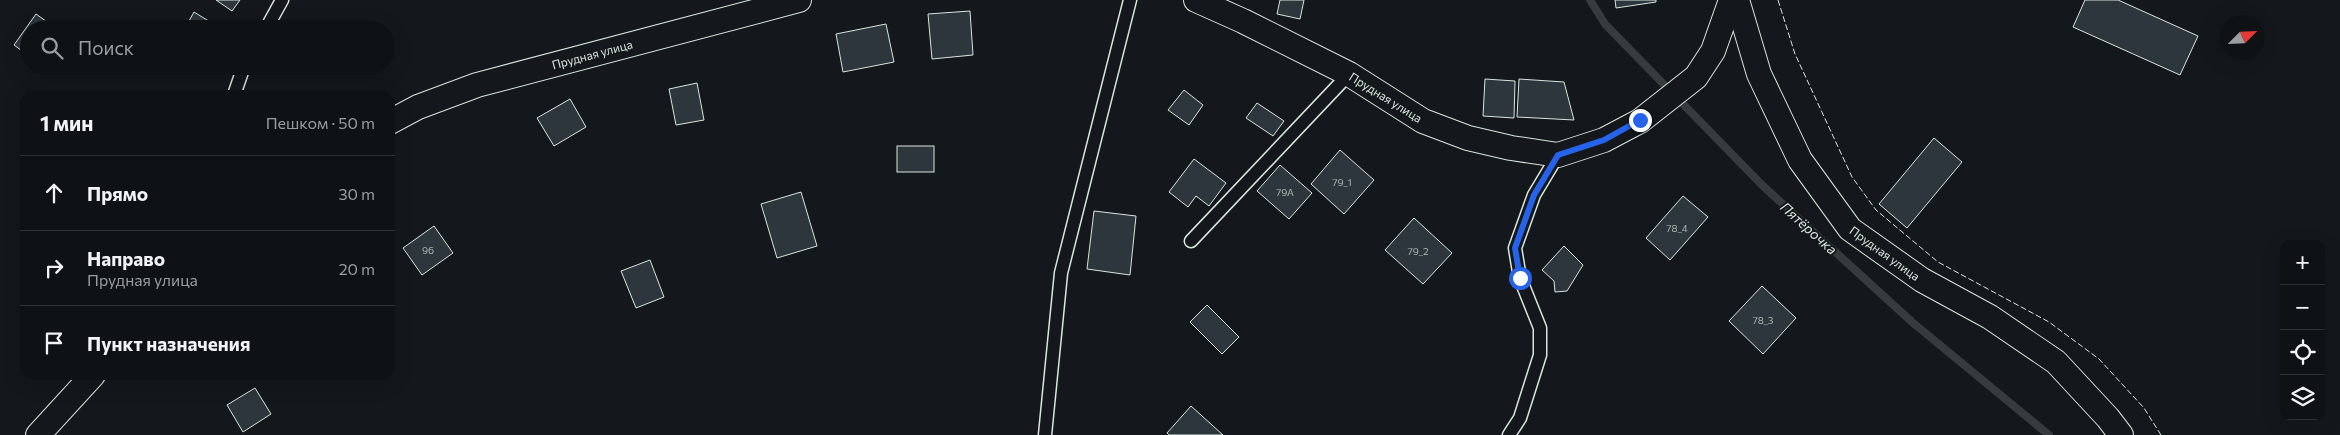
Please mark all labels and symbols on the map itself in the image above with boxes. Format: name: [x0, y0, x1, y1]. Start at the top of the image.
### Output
north arrow: [2220, 15, 2265, 60]
street label: Прудная улица: [550, 36, 634, 72]
street label: Прудная улица: [1347, 69, 1425, 125]
route end: [1629, 109, 1652, 132]
house number: 79_1: [1332, 176, 1352, 188]
house number: 79А: [1276, 186, 1294, 198]
water label: Пятёрочка: [1777, 198, 1841, 258]
house number: 78_4: [1666, 222, 1688, 234]
street label: Прудная улица: [1847, 223, 1923, 283]
house number: 96: [422, 244, 434, 256]
house number: 79_2: [1408, 245, 1429, 257]
route start: [1509, 267, 1532, 290]
house number: 78_3: [1752, 314, 1774, 326]

